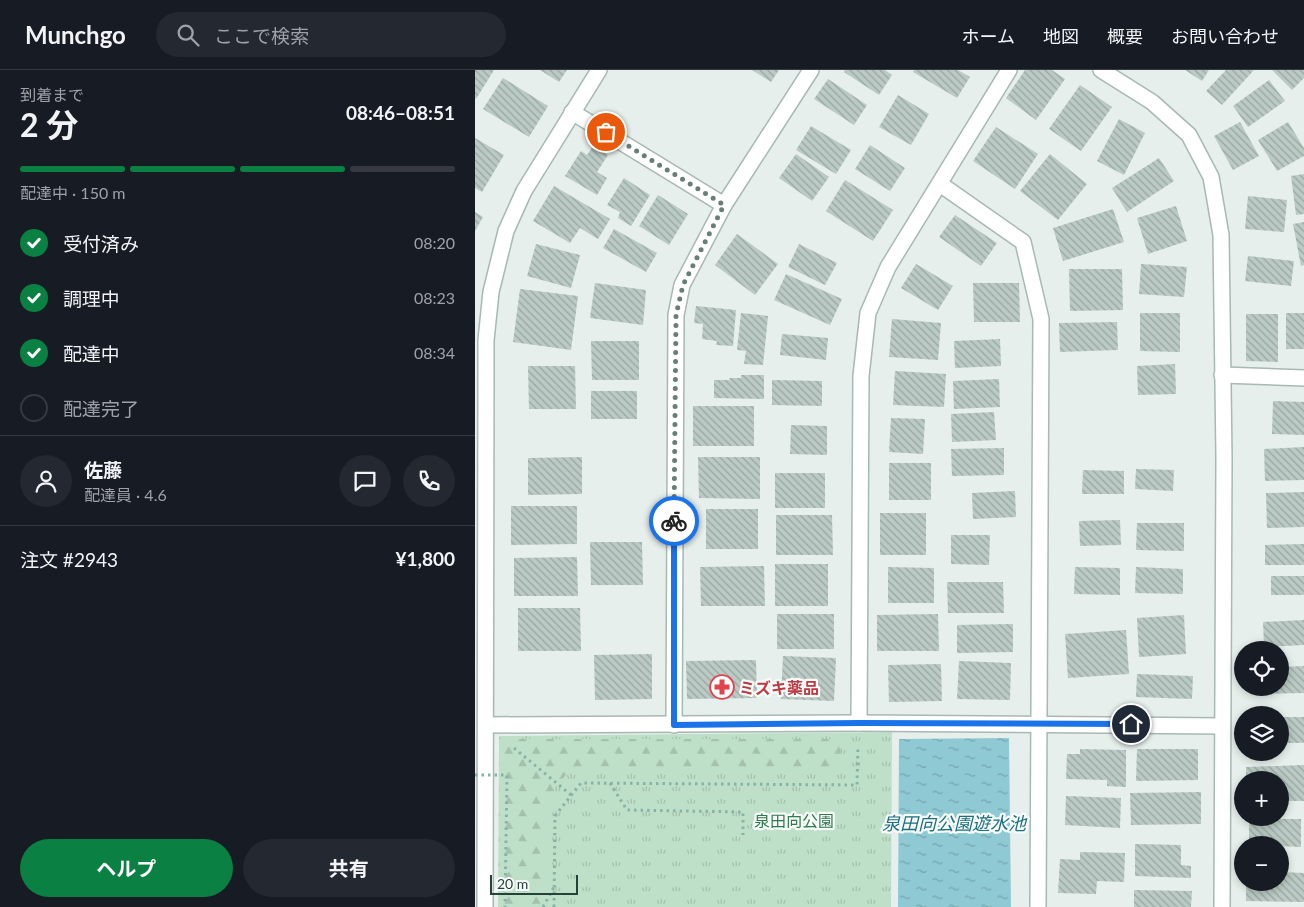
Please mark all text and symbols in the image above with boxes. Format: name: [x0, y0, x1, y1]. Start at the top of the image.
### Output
search box: [156, 12, 506, 57]
text: Munchgo: [25, 20, 126, 49]
icon: search: [174, 21, 202, 49]
text: ここで検索: [214, 24, 309, 47]
text: ホーム: [962, 25, 1015, 47]
text: 地図: [1043, 25, 1079, 47]
text: 概要: [1107, 25, 1143, 47]
text: お問い合わせ: [1171, 25, 1279, 47]
text: 到着まで: [20, 85, 84, 104]
text: 08:46–08:51: [346, 101, 455, 124]
text: 2 分: [20, 105, 78, 144]
pin: [585, 111, 627, 153]
icon: bag: [592, 118, 620, 146]
text: 配達中 · 150 m: [20, 183, 125, 202]
icon: check: [20, 229, 48, 257]
text: 受付済み: [63, 232, 139, 255]
text: 08:20: [414, 233, 455, 252]
icon: check: [20, 284, 48, 312]
text: 調理中: [63, 287, 120, 310]
text: 08:23: [414, 288, 455, 307]
icon: check: [20, 339, 48, 367]
text: 配達中: [63, 342, 120, 365]
text: 08:34: [414, 343, 455, 362]
text: 配達完了: [63, 397, 139, 420]
button: person: [20, 455, 72, 507]
button: chat: [339, 455, 391, 507]
button: phone: [403, 455, 455, 507]
text: 佐藤: [84, 458, 122, 481]
text: 配達員 · 4.6: [84, 485, 167, 504]
courier: [649, 496, 699, 546]
icon: bike: [660, 507, 688, 535]
text: ¥1,800: [395, 547, 455, 570]
text: 注文 #2943: [20, 548, 118, 571]
map controls: [1234, 641, 1289, 891]
button: locate: [1234, 641, 1289, 696]
pharmacy icon: ミズキ薬品: [709, 674, 735, 700]
place label: ミズキ薬品: [739, 678, 819, 697]
pin: [1110, 703, 1152, 745]
button: layers: [1234, 706, 1289, 761]
icon: home: [1117, 710, 1145, 738]
button: +: [1234, 771, 1289, 826]
park label: 泉田向公園: [754, 811, 834, 830]
water label: 泉田向公園遊水池: [882, 812, 1028, 834]
button: −: [1234, 836, 1289, 891]
button: ヘルプ: [20, 839, 233, 897]
button: 共有: [243, 839, 455, 897]
scale bar: [490, 872, 577, 895]
text: 20 m: [497, 875, 528, 892]

